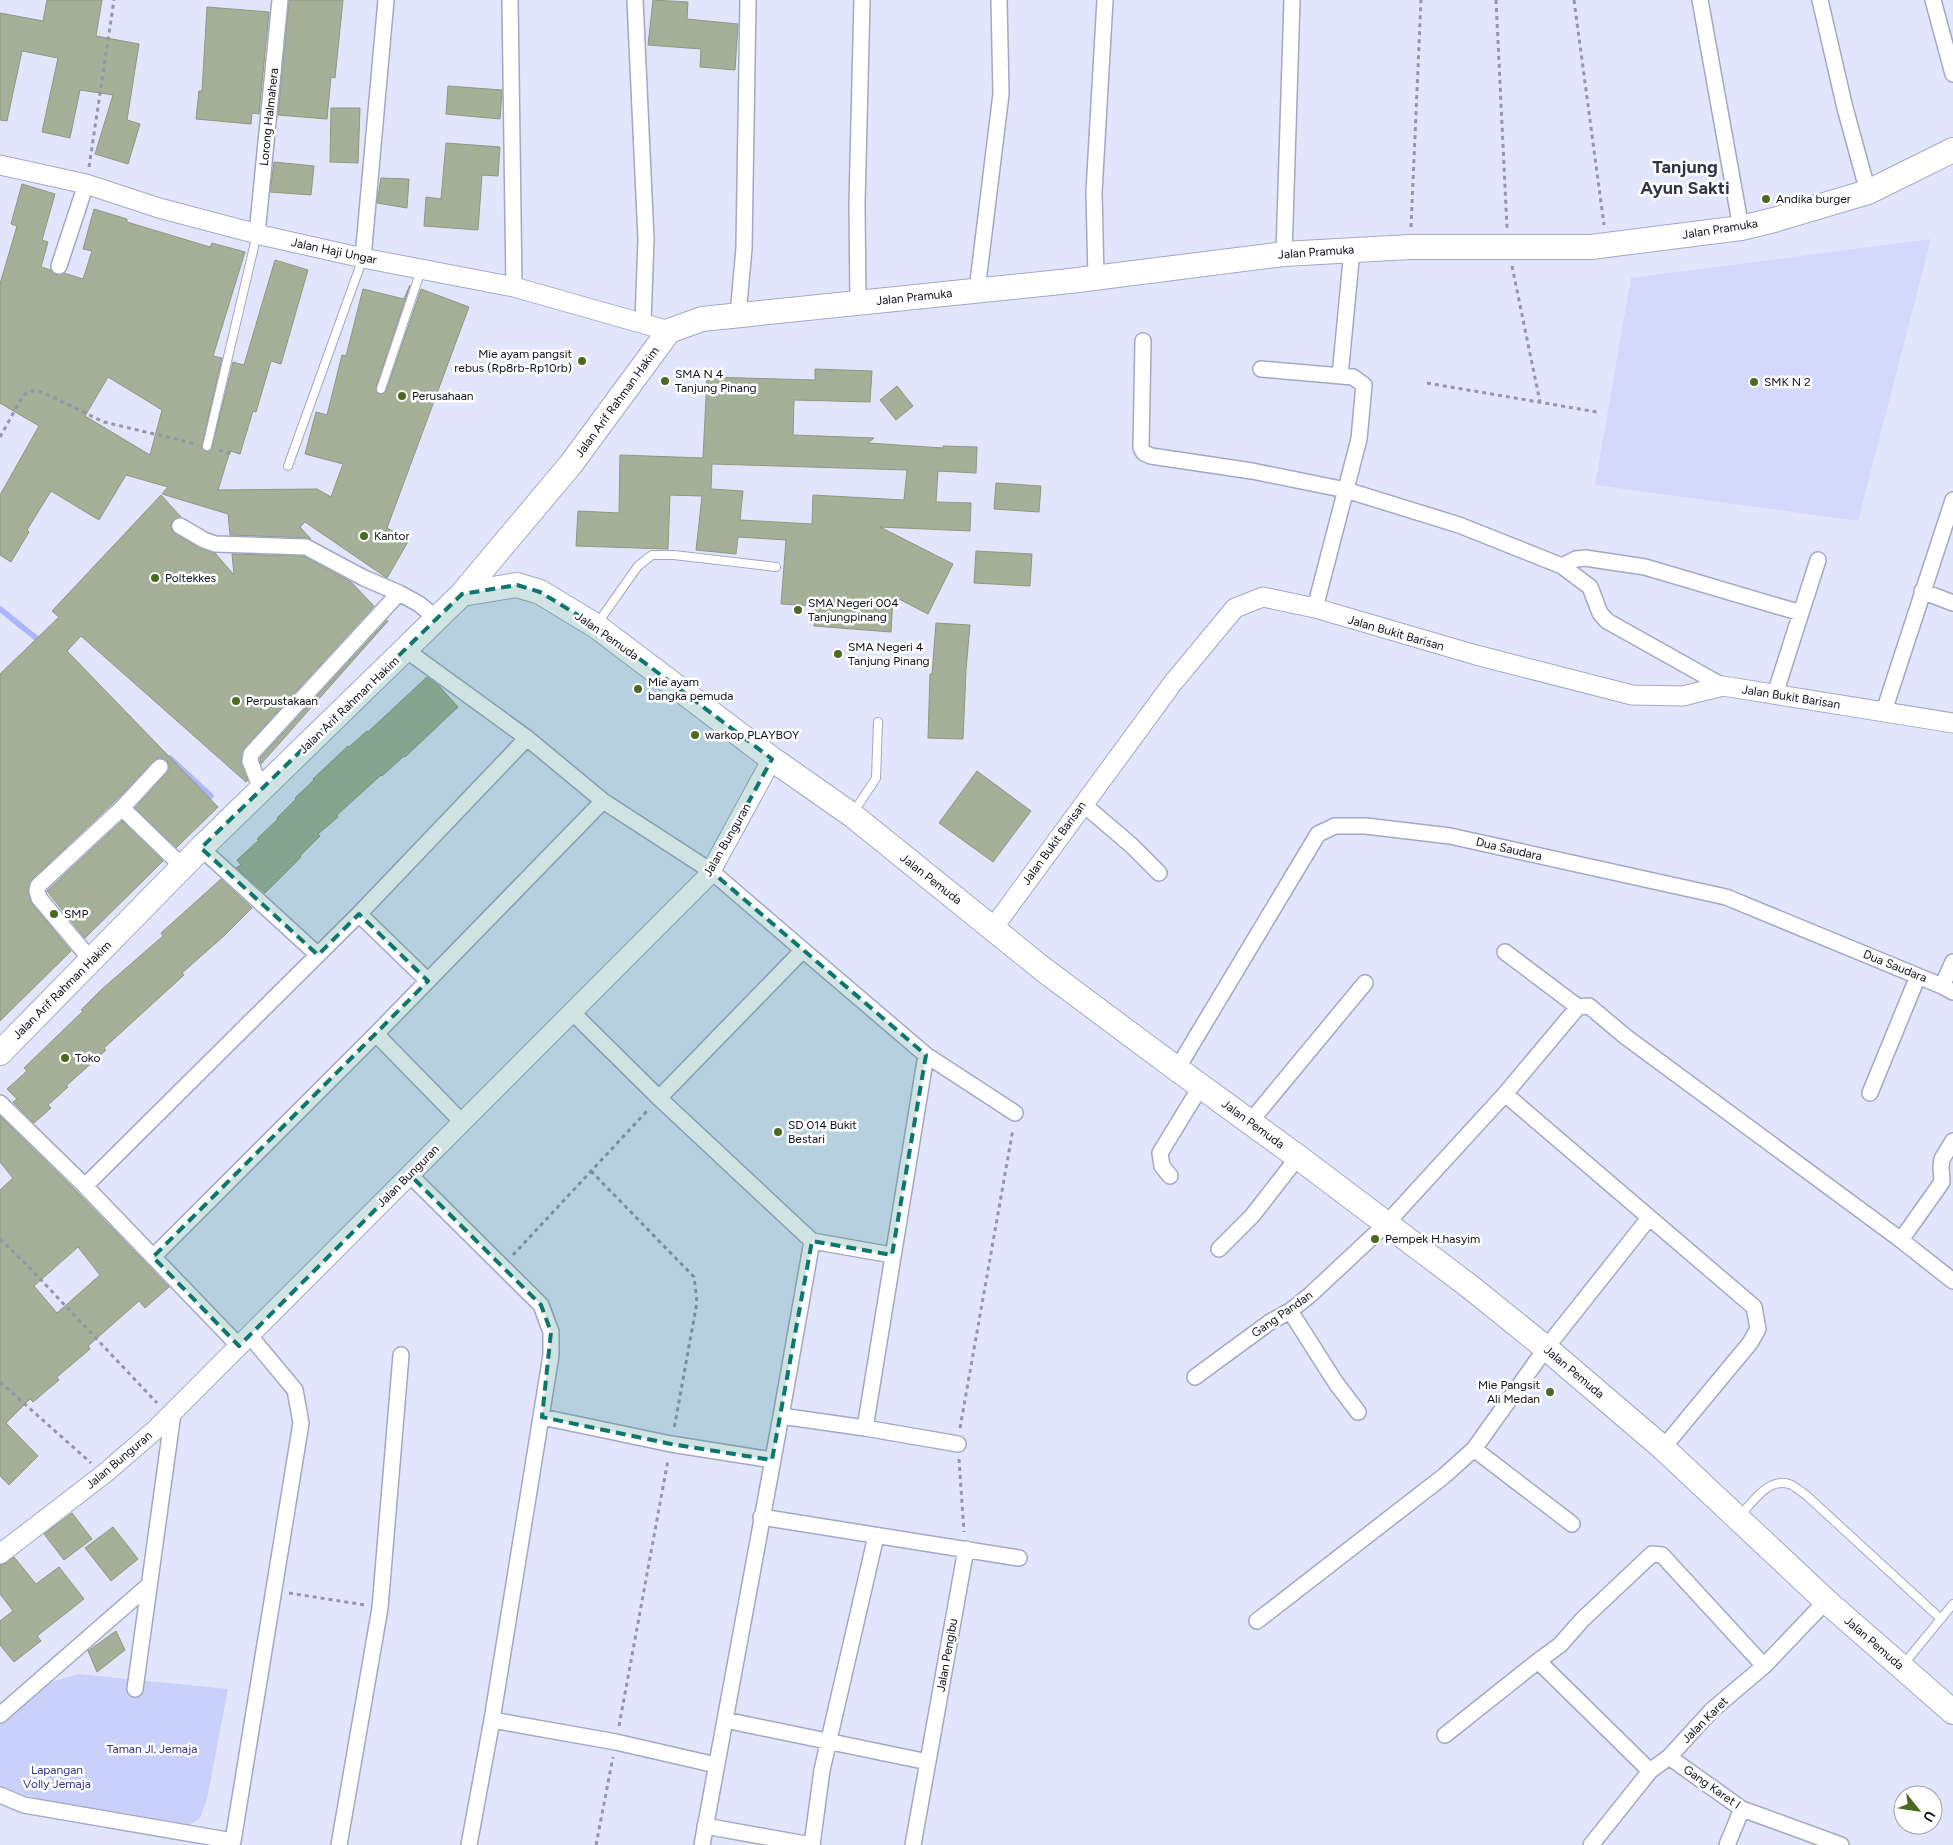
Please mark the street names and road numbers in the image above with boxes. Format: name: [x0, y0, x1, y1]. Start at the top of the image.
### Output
street label: Lorong Halmahera: [257, 67, 281, 167]
street label: Jalan Pramuka: [1681, 216, 1759, 242]
street label: Jalan Haji Ungar: [290, 235, 378, 267]
street label: Jalan Pramuka: [1277, 242, 1355, 262]
street label: Jalan Pramuka: [875, 286, 953, 308]
street label: Jalan Arif Rahman Hakim: [572, 344, 662, 460]
street label: Jalan Pemuda: [573, 609, 641, 663]
street label: Jalan Bukit Barisan: [1346, 613, 1446, 654]
street label: Jalan Arif Rahman Hakim: [296, 654, 402, 756]
street label: Jalan Bukit Barisan: [1741, 682, 1842, 712]
street label: Jalan Bukit Barisan: [1019, 798, 1089, 887]
street label: Jalan Bunguran: [700, 801, 754, 879]
street label: Dua Saudara: [1475, 835, 1543, 863]
street label: Jalan Pemuda: [897, 851, 965, 907]
street label: Jalan Arif Rahman Hakim: [10, 938, 114, 1042]
street label: Dua Saudara: [1861, 947, 1929, 985]
street label: Jalan Pemuda: [1219, 1097, 1287, 1151]
street label: Jalan Bunguran: [374, 1142, 442, 1210]
street label: Gang Pandan: [1249, 1288, 1316, 1340]
street label: Jalan Pemuda: [1541, 1343, 1607, 1401]
street label: Jalan Bunguran: [83, 1428, 155, 1492]
street label: Jalan Pemuda: [1841, 1613, 1907, 1673]
street label: Jalan Pengibu: [934, 1617, 960, 1693]
street label: Jalan Karet: [1679, 1694, 1731, 1746]
street label: Gang Karet I: [1681, 1762, 1743, 1812]

